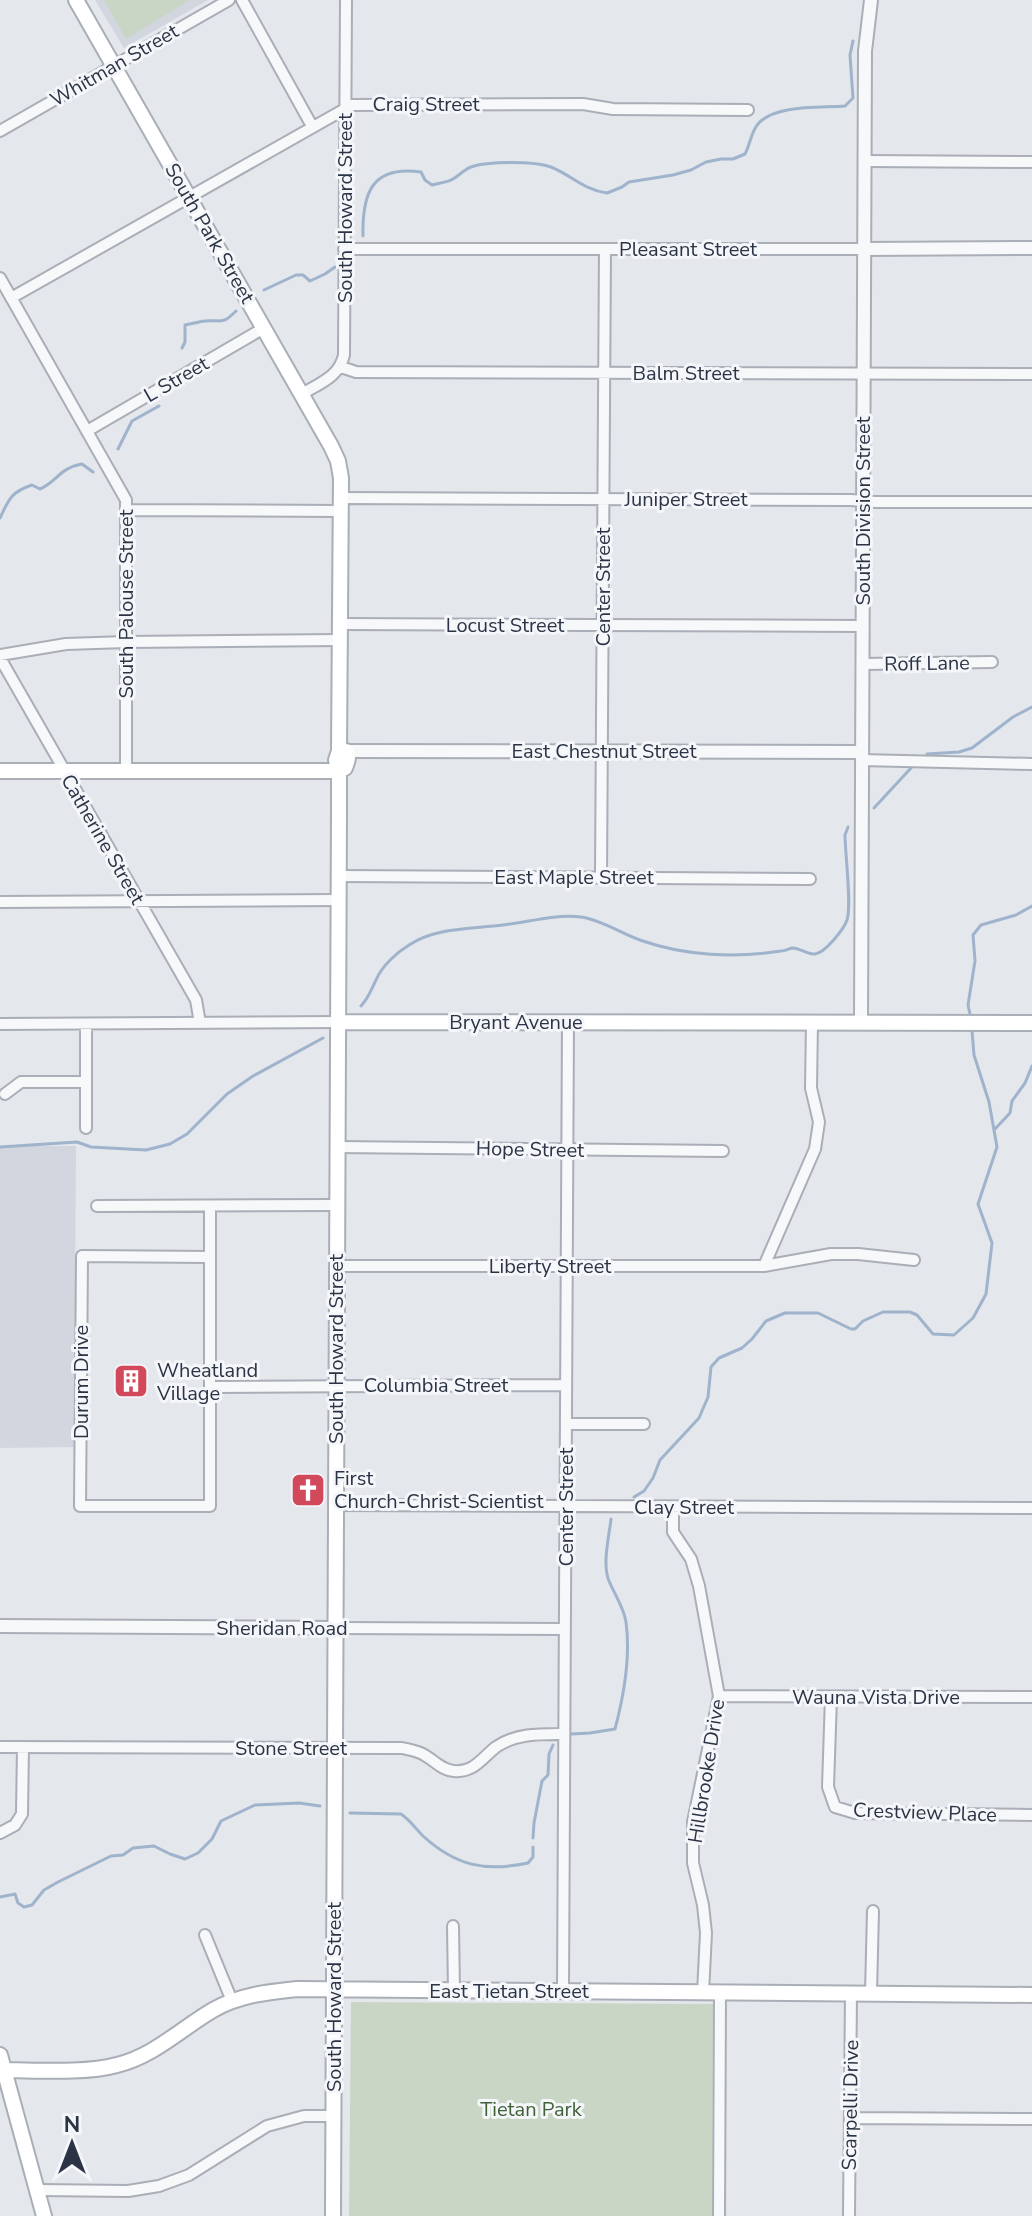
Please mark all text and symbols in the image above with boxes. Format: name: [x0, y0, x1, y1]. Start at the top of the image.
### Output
street label: Whitman Street: [45, 17, 184, 113]
street label: Craig Street: [372, 91, 481, 118]
street label: South Howard Street: [332, 112, 359, 303]
street label: South Park Street: [158, 158, 261, 309]
street label: Pleasant Street: [619, 236, 758, 263]
street label: L Street: [139, 350, 214, 409]
street label: Balm Street: [633, 360, 740, 387]
street label: South Division Street: [850, 416, 877, 606]
street label: Juniper Street: [624, 486, 748, 513]
street label: South Palouse Street: [113, 508, 140, 699]
street label: Center Street: [590, 526, 617, 647]
street label: Locust Street: [446, 612, 565, 639]
street label: Roff Lane: [884, 649, 970, 678]
street label: East Chestnut Street: [511, 738, 698, 765]
street label: Catherine Street: [54, 769, 151, 910]
street label: East Maple Street: [494, 864, 655, 891]
street label: Bryant Avenue: [449, 1009, 583, 1036]
street label: Hope Street: [476, 1135, 585, 1164]
street label: South Howard Street: [323, 1253, 350, 1444]
street label: Liberty Street: [489, 1253, 612, 1280]
street label: Durum Drive: [68, 1325, 95, 1439]
place label: Wheatland Village: [156, 1357, 258, 1407]
building icon: Wheatland Village: [112, 1362, 150, 1400]
street label: Columbia Street: [364, 1372, 509, 1399]
street label: Center Street: [553, 1446, 580, 1567]
place label: First Church-Christ-Scientist: [334, 1465, 545, 1515]
church icon: First Church-Christ-Scientist: [289, 1471, 327, 1509]
street label: Clay Street: [634, 1494, 735, 1521]
street label: Sheridan Road: [216, 1615, 348, 1642]
street label: Wauna Vista Drive: [792, 1684, 960, 1711]
street label: Hillbrooke Drive: [682, 1697, 731, 1845]
street label: Stone Street: [235, 1735, 348, 1762]
street label: Crestview Place: [853, 1796, 997, 1829]
street label: South Howard Street: [321, 1901, 348, 2092]
street label: East Tietan Street: [429, 1978, 590, 2005]
street label: Scarpelli Drive: [836, 2039, 865, 2171]
park label: Tietan Park: [480, 2096, 583, 2123]
north arrow: [32, 2104, 112, 2184]
text: N: [64, 2110, 80, 2140]

